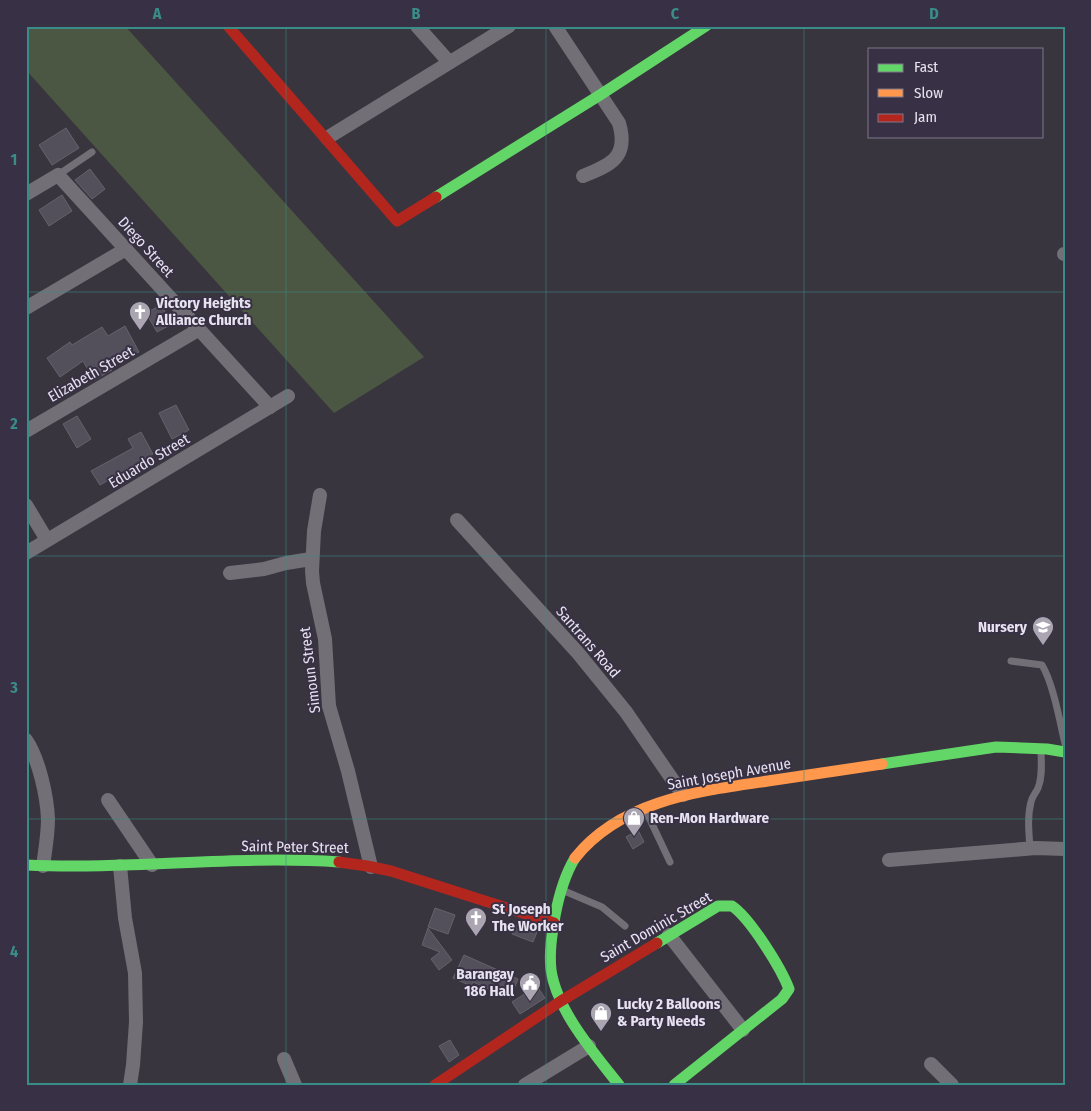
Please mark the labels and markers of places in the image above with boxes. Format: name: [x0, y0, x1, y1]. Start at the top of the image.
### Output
place label: Victory Heights Alliance Church: [155, 294, 251, 329]
church icon: Victory Heights Alliance Church: [128, 300, 152, 331]
school or university icon: Nursery: [1031, 615, 1055, 646]
place label: Nursery: [978, 618, 1028, 636]
shop icon: Ren-Mon Hardware: [622, 806, 646, 837]
place label: Ren-Mon Hardware: [650, 809, 769, 827]
place label: St Joseph The Worker: [492, 900, 564, 935]
church icon: St Joseph The Worker: [464, 906, 488, 937]
place label: Barangay 186 Hall: [456, 965, 515, 1000]
public building icon: Barangay 186 Hall: [518, 971, 542, 1002]
place label: Lucky 2 Balloons & Party Needs: [617, 995, 721, 1030]
shop icon: Lucky 2 Balloons & Party Needs: [589, 1001, 613, 1032]

